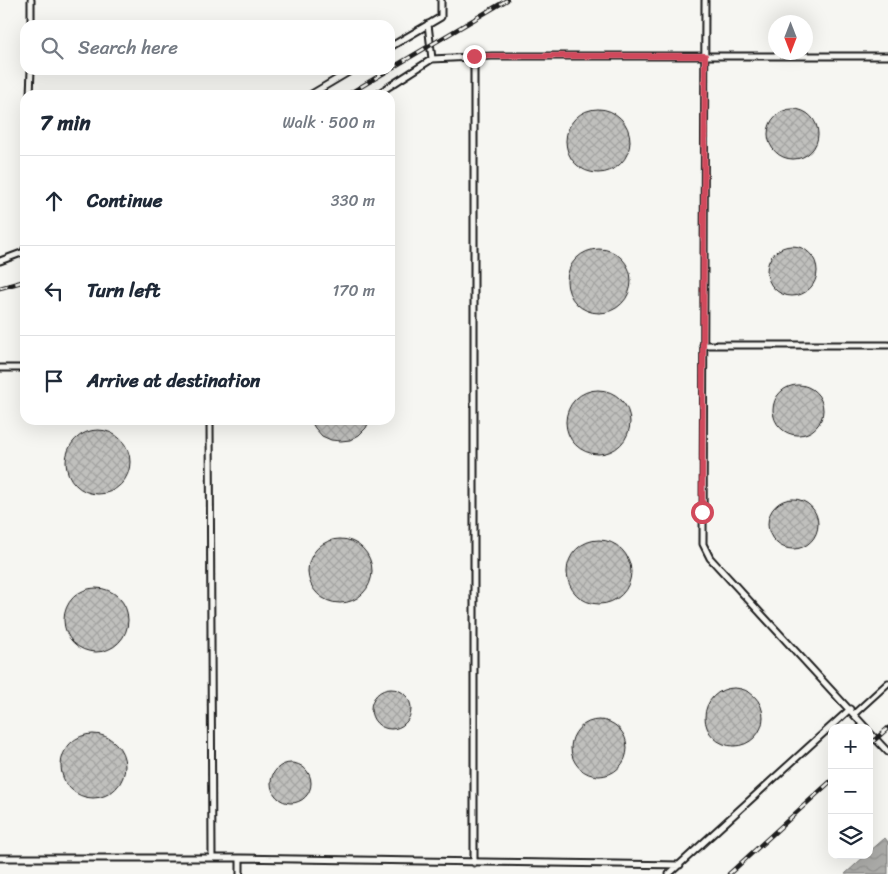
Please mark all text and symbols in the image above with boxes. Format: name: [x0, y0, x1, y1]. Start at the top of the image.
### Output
north arrow: [768, 15, 813, 60]
search box: [20, 20, 395, 75]
text: Search here: [78, 31, 178, 64]
icon: search: [38, 34, 66, 62]
route end: [463, 45, 486, 68]
text: 7 min: [40, 104, 91, 142]
text: Walk · 500 m: [283, 108, 375, 137]
text: Continue: [87, 184, 163, 217]
text: 330 m: [331, 186, 375, 215]
icon: ahead: [40, 187, 68, 215]
text: Turn left: [87, 274, 160, 307]
text: 170 m: [332, 276, 375, 305]
icon: left: [40, 277, 68, 305]
text: Arrive at destination: [87, 364, 260, 397]
icon: arrive: [40, 367, 68, 395]
route start: [691, 501, 714, 524]
map controls: [828, 724, 873, 859]
button: +: [828, 724, 873, 769]
button: −: [828, 769, 873, 814]
button: layers: [828, 814, 873, 859]

